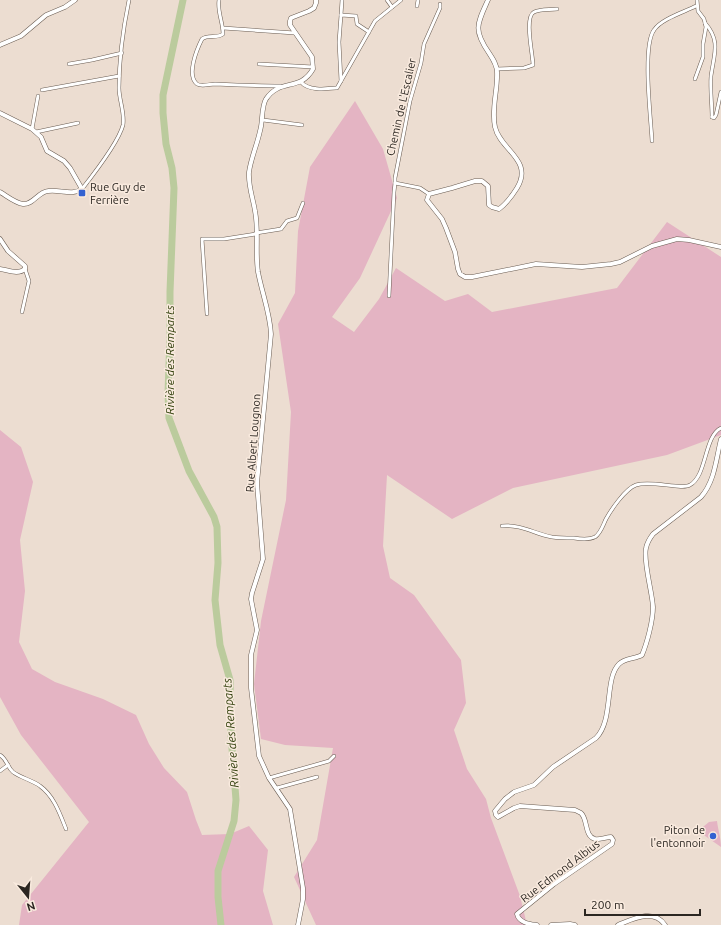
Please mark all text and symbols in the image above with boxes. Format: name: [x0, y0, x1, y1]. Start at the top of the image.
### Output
street label: Chemin de L'Escalier: [384, 56, 418, 157]
place label: Rue Guy de Ferrière: [90, 181, 146, 206]
marker: Rue Guy de Ferrière: [77, 188, 87, 198]
water label: Rivière des Remparts: [163, 305, 176, 415]
street label: Rue Albert Lougnon: [244, 393, 262, 493]
water label: Rivière des Remparts: [220, 678, 241, 788]
place label: Piton de l'entonnoir: [651, 824, 706, 849]
marker: Piton de l'entonnoir: [708, 831, 718, 841]
street label: Rue Edmond Albius: [518, 837, 602, 905]
north arrow: [8, 877, 48, 917]
scale bar: [585, 891, 700, 917]
text: 200 m: [591, 898, 624, 911]
text: N: [25, 900, 37, 914]

